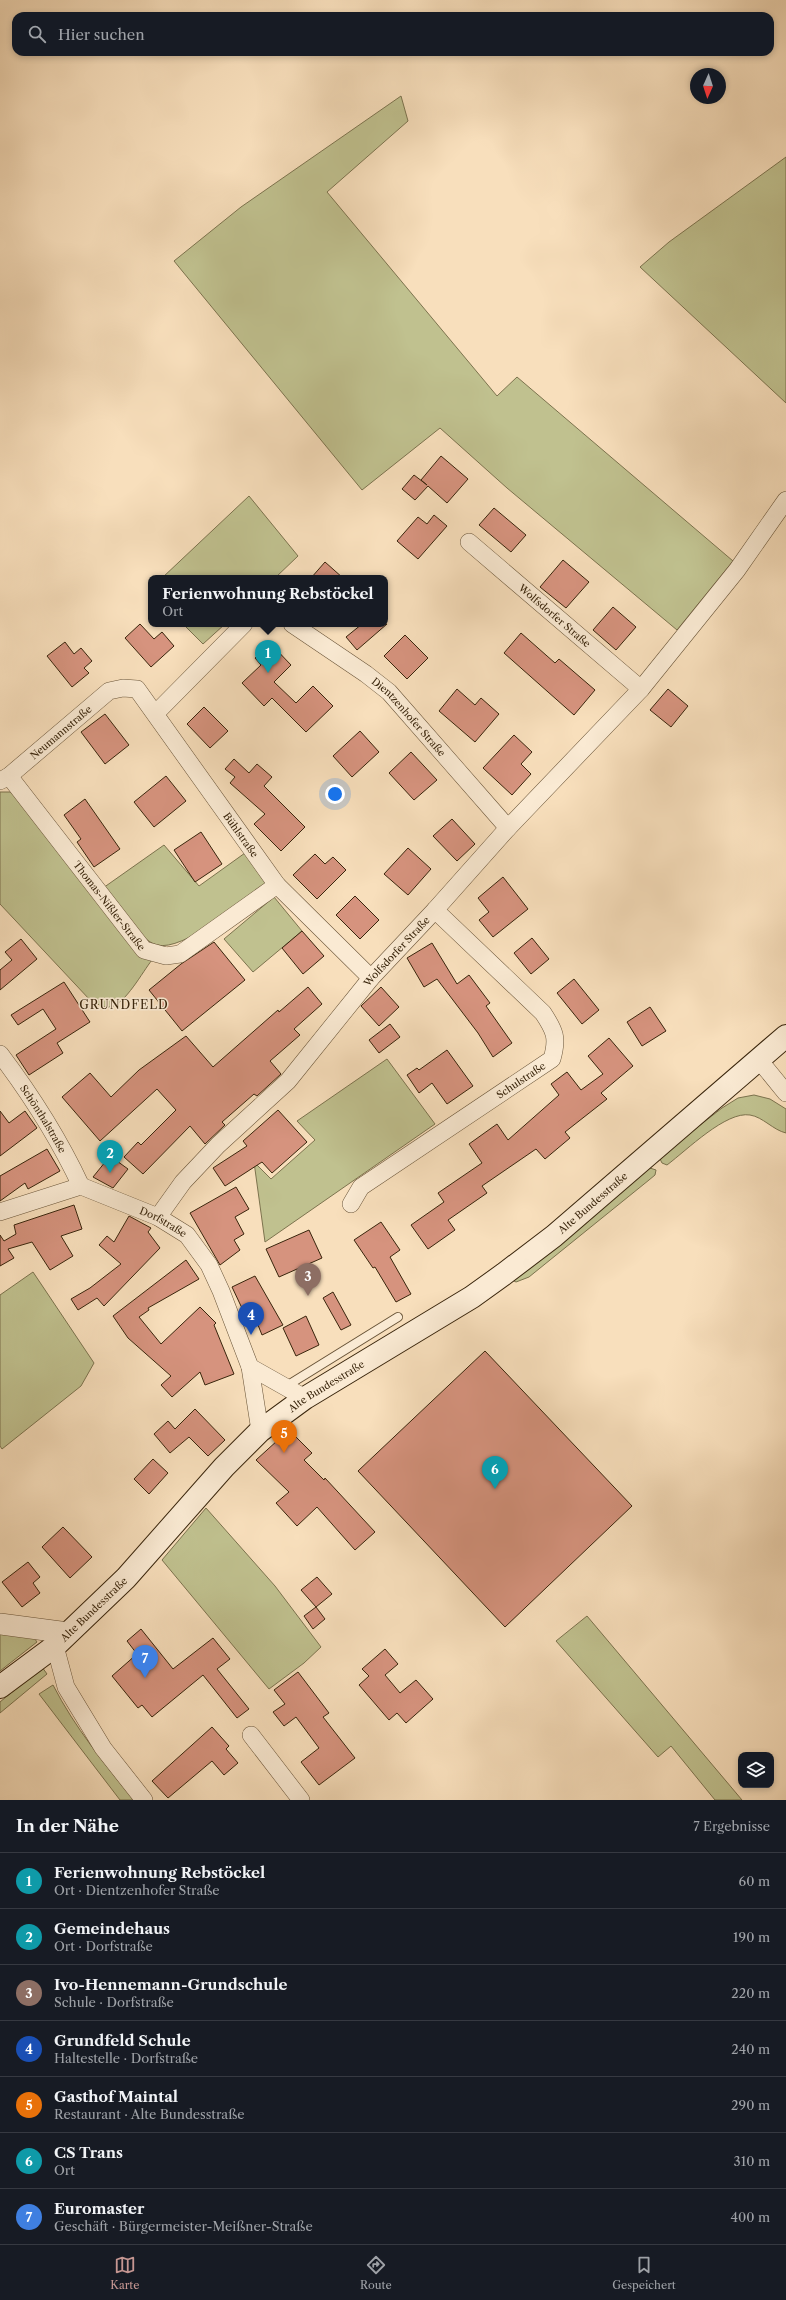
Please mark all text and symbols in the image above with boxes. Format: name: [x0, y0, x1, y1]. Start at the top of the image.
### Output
search box: [12, 12, 774, 56]
icon: search: [26, 23, 48, 45]
text: Hier suchen: [58, 25, 145, 44]
north arrow: [690, 68, 726, 104]
popup: [148, 575, 388, 627]
street label: Wolfsdorfer Straße: [515, 581, 594, 651]
text: Ferienwohnung Rebstöckel: [162, 584, 374, 603]
text: Ort: [162, 603, 183, 619]
pin: 1: [255, 640, 281, 673]
street label: Dientzenhofer Straße: [369, 675, 449, 759]
street label: Neumannstraße: [27, 702, 95, 762]
your location: [325, 784, 345, 804]
street label: Bühlstraße: [220, 810, 261, 860]
street label: Thomas-Nißler-Straße: [70, 858, 148, 954]
street label: Wolfsdorfer Straße: [360, 914, 433, 990]
district label: GRUNDFELD: [79, 997, 169, 1012]
street label: Schulstraße: [494, 1059, 548, 1102]
street label: Schönthalstraße: [17, 1082, 69, 1156]
pin: 2: [97, 1140, 123, 1173]
street label: Alte Bundesstraße: [555, 1169, 631, 1237]
street label: Dorfstraße: [138, 1204, 189, 1240]
pin: 3: [295, 1263, 321, 1296]
pin: 4: [238, 1302, 264, 1335]
street label: Alte Bundesstraße: [285, 1357, 367, 1416]
pin: 5: [271, 1420, 297, 1453]
pin: 6: [482, 1456, 508, 1489]
street label: Alte Bundesstraße: [57, 1574, 130, 1645]
pin: 7: [132, 1645, 158, 1678]
map controls: [738, 1752, 774, 1788]
button: layers: [738, 1752, 774, 1788]
text: In der Nähe: [16, 1816, 119, 1836]
text: 7 Ergebnisse: [693, 1818, 770, 1834]
text: Ferienwohnung Rebstöckel: [54, 1863, 265, 1882]
text: 1: [26, 1873, 32, 1889]
text: 60 m: [739, 1873, 770, 1889]
text: Ort · Dientzenhofer Straße: [54, 1882, 220, 1898]
text: Gemeindehaus: [54, 1919, 170, 1938]
text: 2: [25, 1929, 33, 1945]
text: 190 m: [733, 1929, 770, 1945]
text: Ort · Dorfstraße: [54, 1938, 153, 1954]
text: Ivo-Hennemann-Grundschule: [54, 1975, 287, 1994]
text: 3: [25, 1985, 33, 2001]
text: 220 m: [731, 1985, 770, 2001]
text: Schule · Dorfstraße: [54, 1994, 174, 2010]
text: Grundfeld Schule: [54, 2031, 191, 2050]
text: 4: [25, 2041, 33, 2057]
text: 240 m: [731, 2041, 770, 2057]
text: Haltestelle · Dorfstraße: [54, 2050, 198, 2066]
text: Gasthof Maintal: [54, 2087, 178, 2106]
text: 5: [25, 2097, 33, 2113]
text: 290 m: [731, 2097, 770, 2113]
text: Restaurant · Alte Bundesstraße: [54, 2106, 245, 2122]
text: CS Trans: [54, 2143, 123, 2162]
text: 6: [25, 2153, 33, 2169]
text: 310 m: [734, 2153, 770, 2169]
text: Ort: [54, 2162, 75, 2178]
text: Euromaster: [54, 2199, 144, 2218]
text: 7: [26, 2209, 32, 2225]
text: 400 m: [730, 2209, 770, 2225]
text: Geschäft · Bürgermeister-Meißner-Straße: [54, 2218, 313, 2234]
tab: Karte: [110, 2254, 139, 2292]
tab: Route: [360, 2254, 392, 2292]
tab: Gespeichert: [612, 2254, 676, 2292]

